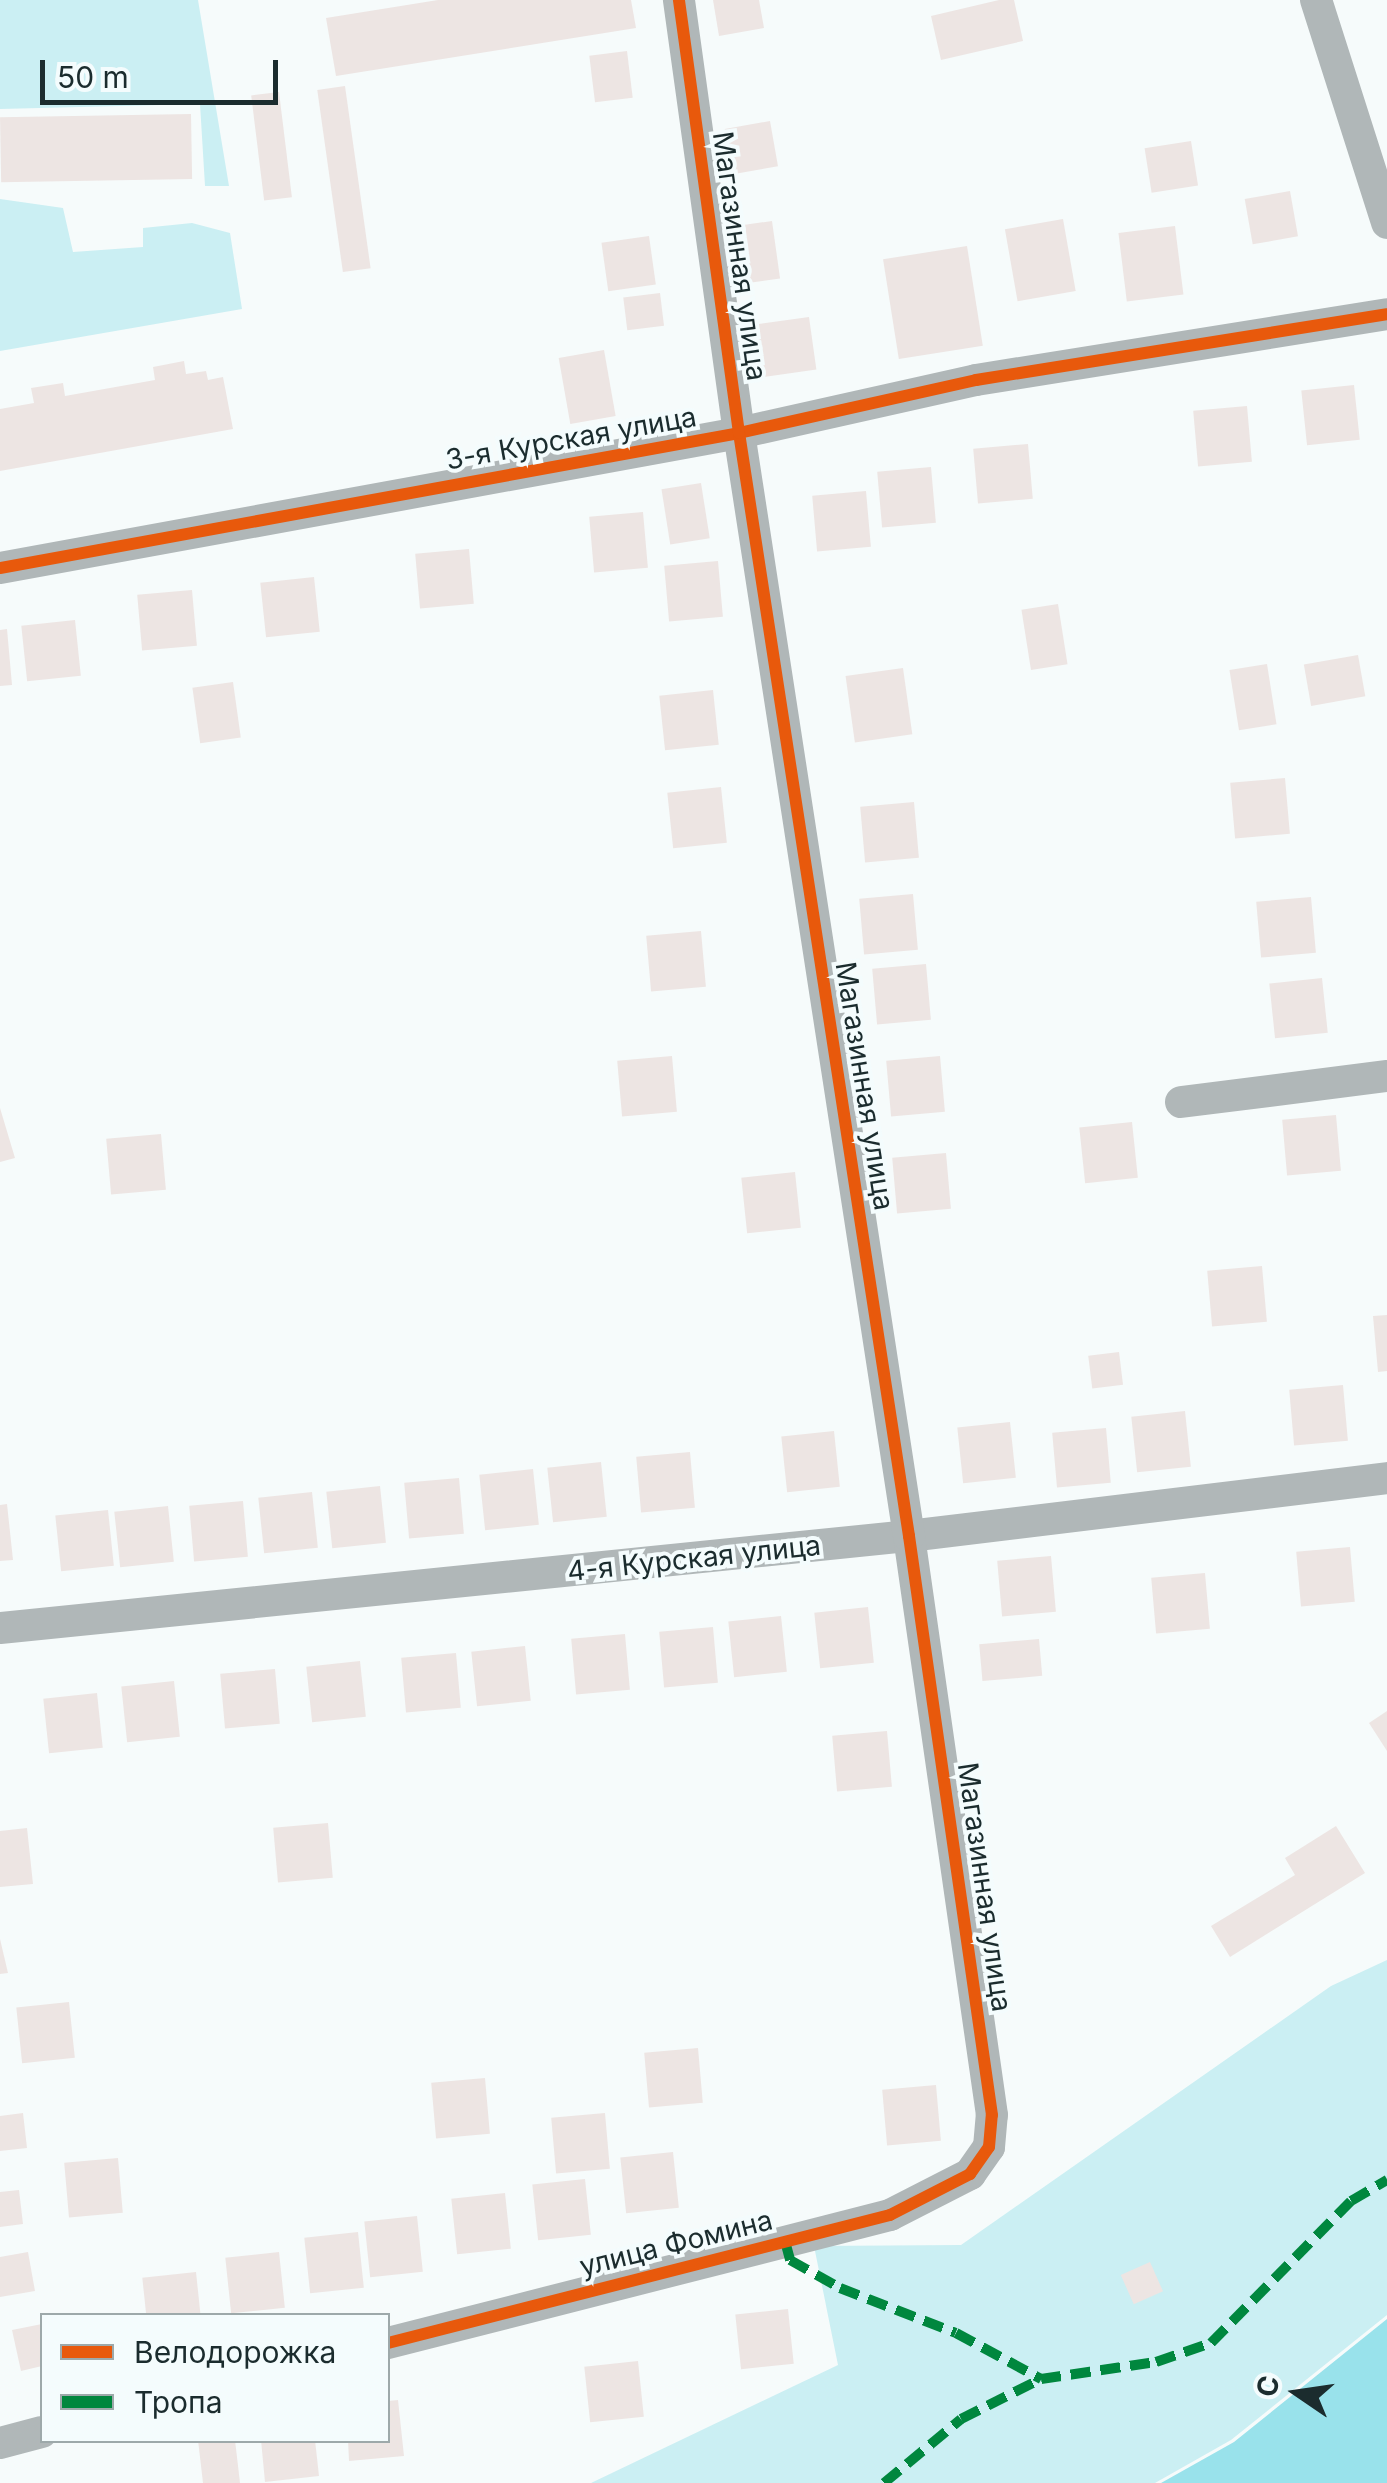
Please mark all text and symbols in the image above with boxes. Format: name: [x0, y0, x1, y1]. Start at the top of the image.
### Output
scale bar: [45, 40, 282, 102]
text: 50 m: [57, 59, 129, 95]
street label: Магазинная улица: [706, 129, 774, 383]
street label: 3-я Курская улица: [443, 399, 699, 477]
street label: Магазинная улица: [829, 959, 901, 1213]
street label: 4-я Курская улица: [566, 1528, 822, 1588]
street label: Магазинная улица: [951, 1760, 1019, 2014]
street label: улица Фомина: [576, 2203, 776, 2283]
legend: [40, 2313, 390, 2443]
text: Велодорожка: [134, 2334, 336, 2370]
north arrow: [1247, 2343, 1347, 2443]
text: С: [1249, 2372, 1287, 2400]
text: Тропа: [134, 2384, 223, 2420]

